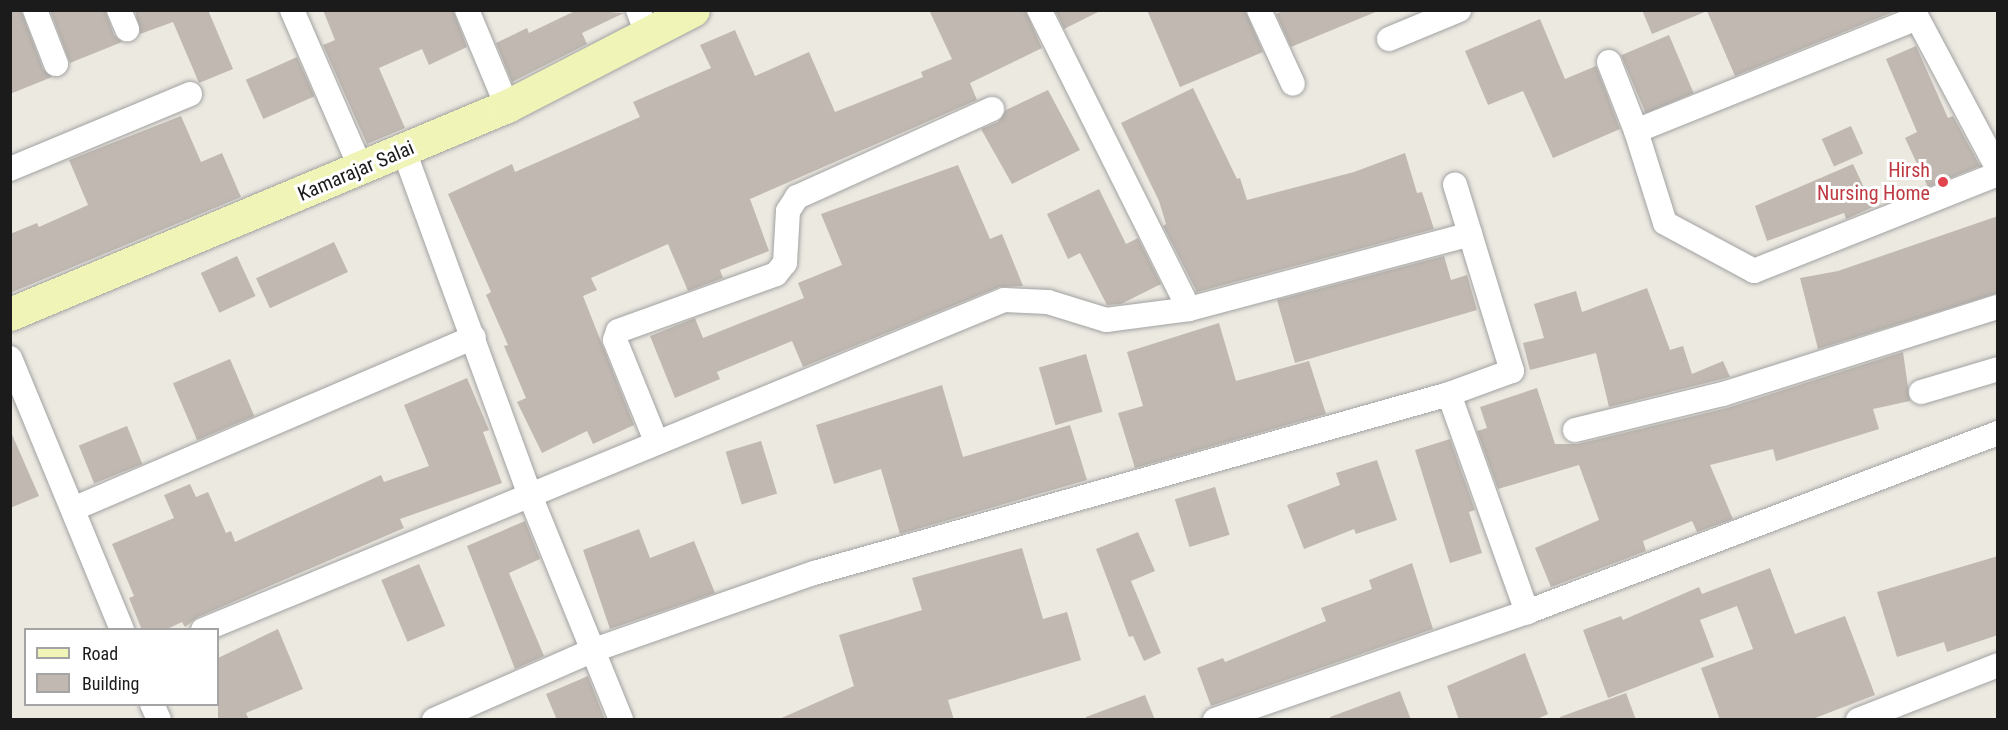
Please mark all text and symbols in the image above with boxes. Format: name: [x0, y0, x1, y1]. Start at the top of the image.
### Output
street label: Kamarajar Salai: [294, 136, 418, 206]
place label: Hirsh Nursing Home: [1817, 158, 1930, 205]
marker: Hirsh Nursing Home: [1934, 173, 1952, 191]
legend: [24, 628, 219, 706]
text: Road: [82, 643, 118, 664]
text: Building: [82, 673, 139, 694]

